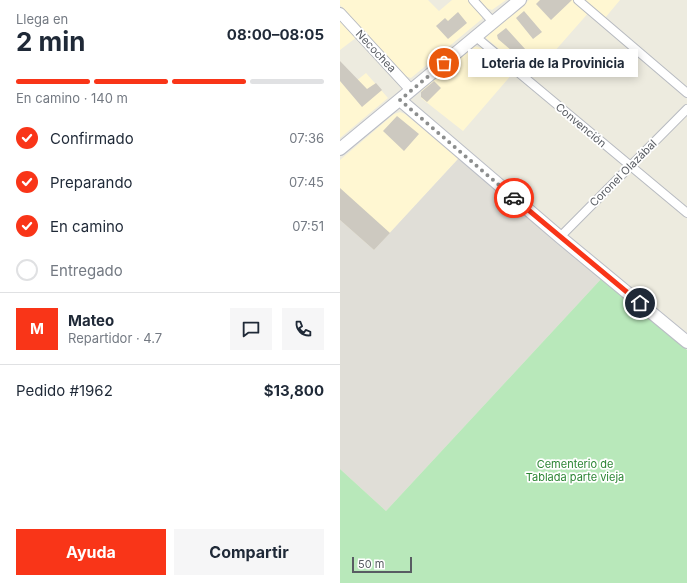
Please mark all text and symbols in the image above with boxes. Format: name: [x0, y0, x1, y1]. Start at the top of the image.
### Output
text: Llega en: [16, 11, 68, 27]
text: 08:00–08:05: [227, 25, 324, 44]
text: 2 min: [16, 26, 86, 57]
street label: Necochea: [353, 27, 399, 75]
pin: [427, 46, 461, 80]
callout: Loteria de la Provinicia: [468, 49, 638, 77]
icon: bag: [433, 52, 455, 74]
text: Loteria de la Provinicia: [481, 55, 625, 71]
text: En camino · 140 m: [16, 90, 128, 106]
street label: Convención: [553, 100, 609, 150]
icon: check: [16, 127, 38, 149]
text: Confirmado: [50, 129, 134, 148]
text: 07:36: [289, 130, 324, 146]
street label: Coronel Olazábal: [587, 137, 659, 209]
icon: check: [16, 171, 38, 193]
text: Preparando: [50, 173, 133, 192]
text: 07:45: [289, 174, 324, 190]
courier: [494, 178, 534, 218]
icon: car: [503, 187, 525, 209]
icon: check: [16, 215, 38, 237]
text: En camino: [50, 217, 124, 236]
text: 07:51: [292, 218, 324, 234]
text: Entregado: [50, 261, 123, 280]
pin: [623, 286, 657, 320]
icon: home: [629, 292, 651, 314]
button: chat: [230, 308, 272, 350]
button: phone: [282, 308, 324, 350]
text: Mateo: [68, 311, 114, 330]
text: M: [30, 319, 44, 338]
text: Repartidor · 4.7: [68, 330, 162, 346]
text: Pedido #1962: [16, 381, 113, 400]
text: $13,800: [264, 381, 324, 400]
park label: Cementerio de Tablada parte vieja: [526, 457, 624, 484]
button: Ayuda: [16, 529, 166, 575]
button: Compartir: [174, 529, 324, 575]
scale bar: [352, 555, 412, 574]
text: 50 m: [358, 557, 384, 571]

